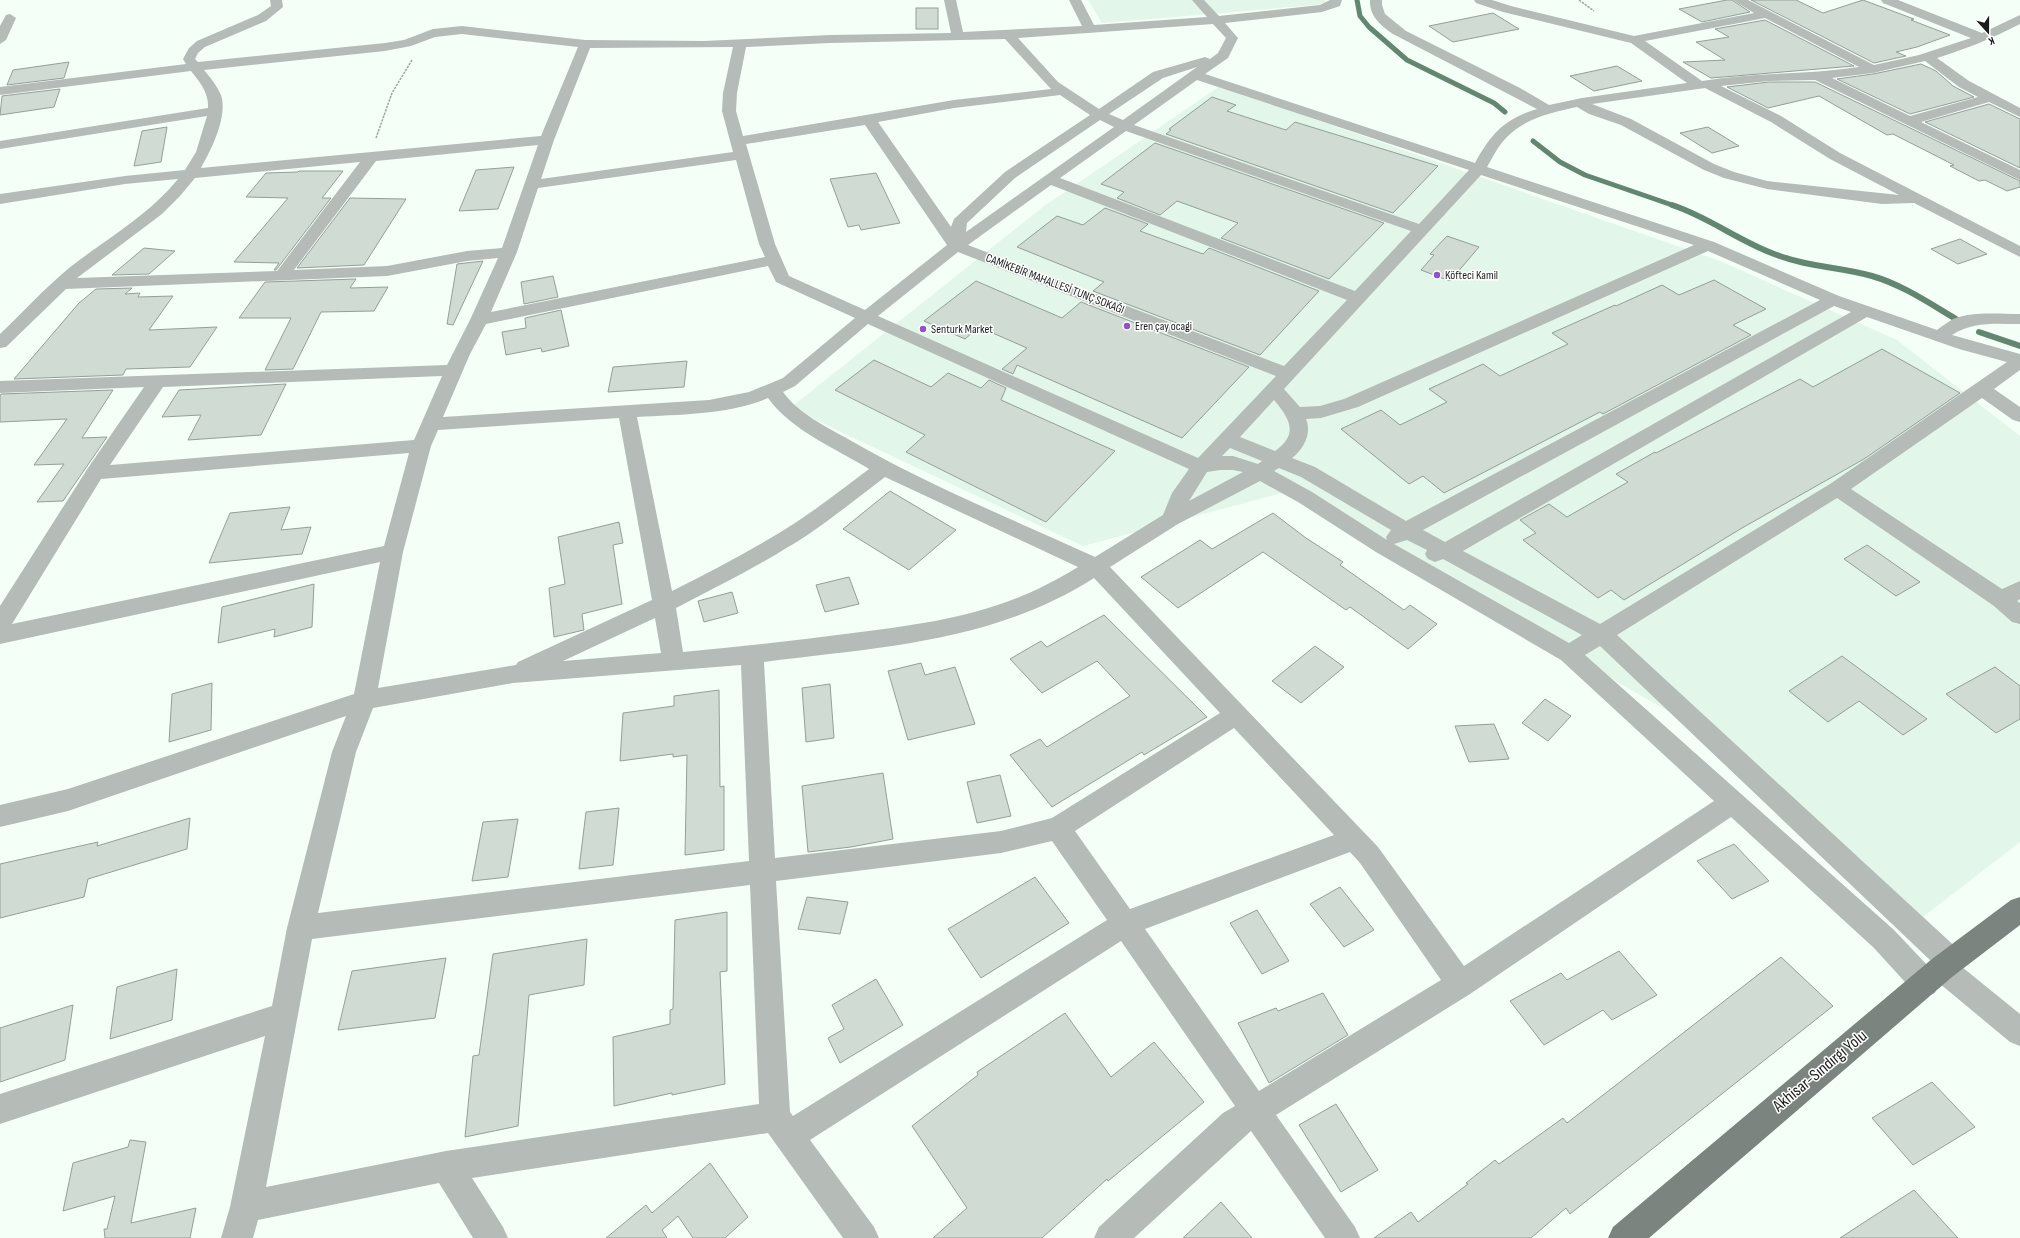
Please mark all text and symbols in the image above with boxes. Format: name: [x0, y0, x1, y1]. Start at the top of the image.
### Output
north arrow: [1968, 12, 2008, 52]
text: K: [1986, 34, 1996, 48]
street label: CAMİKEBİR MAHALLESİ TUNÇ SOKAĞI: [983, 251, 1127, 317]
place label: Köfteci Kamil: [1445, 268, 1498, 283]
marker: Köfteci Kamil: [1432, 270, 1442, 280]
place label: Eren çay ocagi: [1135, 319, 1192, 334]
marker: Eren çay ocagi: [1122, 321, 1132, 331]
place label: Senturk Market: [931, 322, 993, 337]
marker: Senturk Market: [918, 324, 928, 334]
street label: Akhisar-Sındırgı Yolu: [1768, 1026, 1871, 1117]

